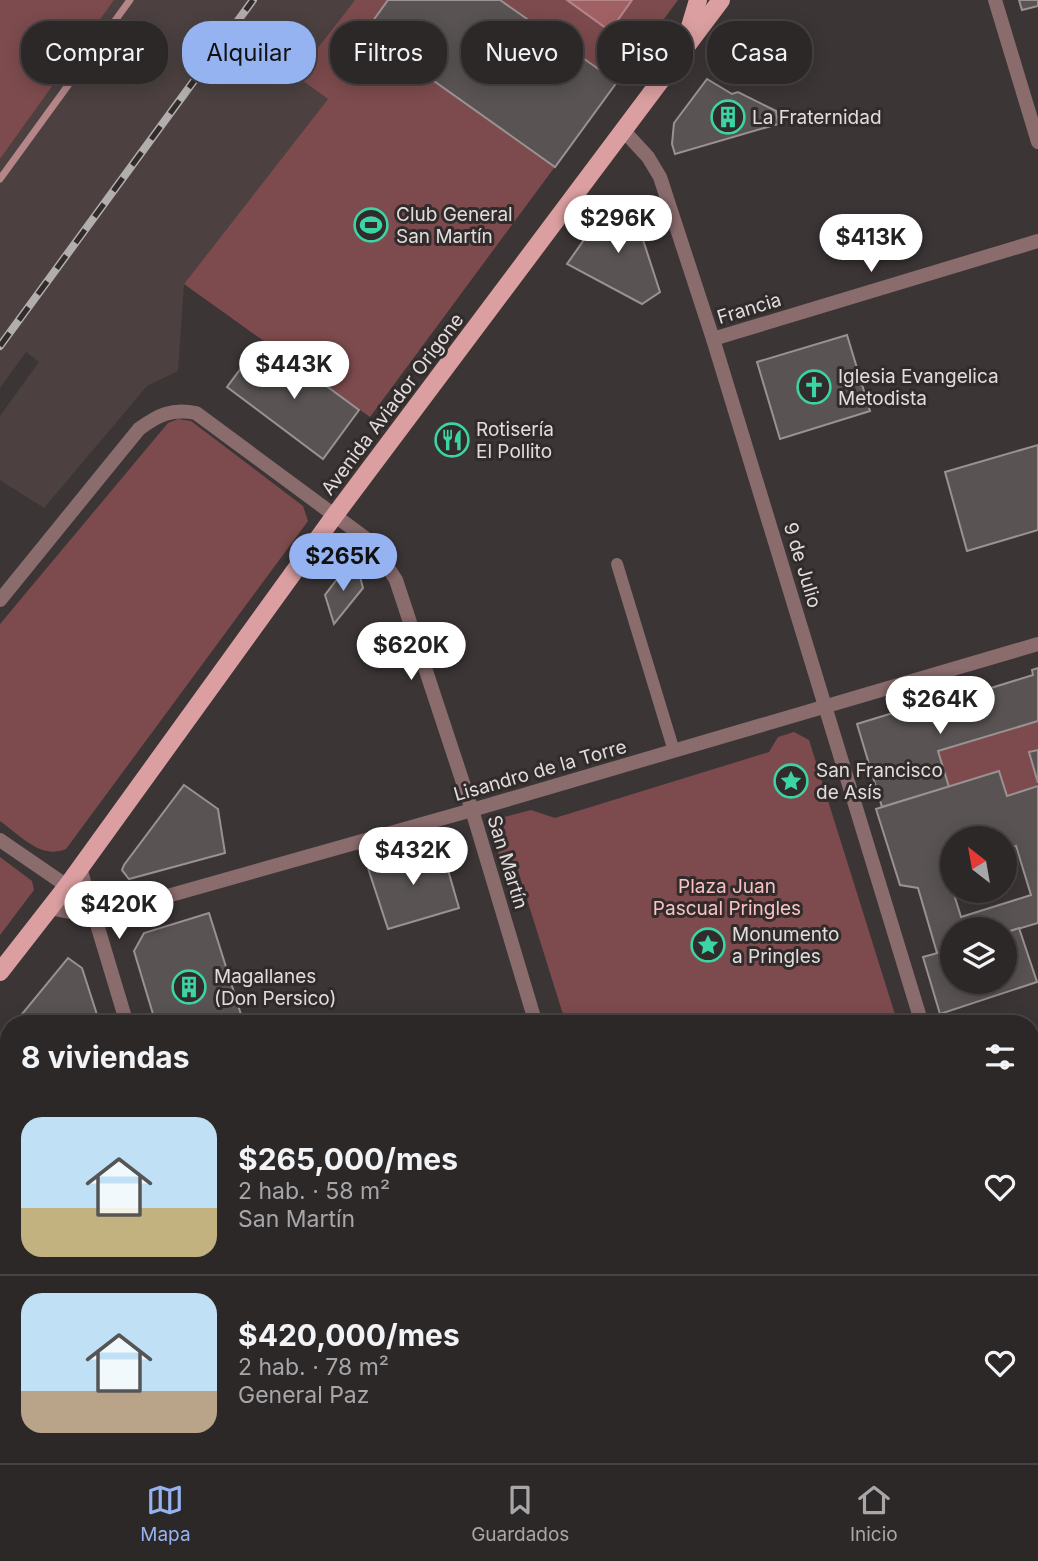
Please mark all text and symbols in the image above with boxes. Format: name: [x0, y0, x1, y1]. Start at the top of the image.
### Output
chip: Comprar: [21, 21, 168, 84]
chip: Alquilar: [182, 21, 316, 84]
chip: Filtros: [330, 21, 447, 84]
chip: Nuevo: [461, 21, 583, 84]
chip: Piso: [597, 21, 693, 84]
chip: Casa: [707, 21, 812, 84]
building icon: La Fraternidad: [709, 98, 747, 136]
place label: La Fraternidad: [752, 106, 882, 129]
pin: $296K: [569, 196, 667, 255]
place label: Club General San Martín: [396, 203, 513, 248]
text: $296K: [580, 204, 656, 232]
sports icon: Club General San Martín: [352, 206, 390, 244]
pin: $413K: [822, 215, 920, 274]
text: $413K: [835, 223, 907, 251]
street label: Francia: [714, 288, 784, 329]
street label: Avenida Aviador Origone: [316, 309, 468, 500]
pin: $443K: [245, 342, 343, 401]
text: $443K: [255, 350, 333, 378]
place label: Iglesia Evangelica Metodista: [838, 365, 999, 410]
church icon: Iglesia Evangelica Metodista: [795, 368, 833, 406]
place label: Rotisería El Pollito: [476, 418, 554, 463]
restaurant icon: Rotisería El Pollito: [433, 421, 471, 459]
street label: 9 de Julio: [779, 520, 826, 611]
pin: $265K: [294, 534, 392, 593]
text: $265K: [305, 542, 381, 570]
pin: $620K: [362, 622, 460, 682]
text: $620K: [373, 631, 449, 659]
pin: $264K: [891, 676, 989, 736]
text: $264K: [902, 685, 978, 713]
street label: Lisandro de la Torre: [451, 735, 629, 806]
place label: San Francisco de Asís: [816, 759, 943, 804]
place icon: San Francisco de Asís: [772, 762, 810, 800]
street label: San Martín: [482, 813, 533, 912]
north arrow: [940, 826, 1017, 903]
map controls: [940, 826, 1017, 994]
pin: $432K: [364, 828, 462, 887]
text: $432K: [375, 836, 451, 864]
park label: Plaza Juan Pascual Pringles: [653, 875, 801, 920]
pin: $420K: [70, 881, 168, 941]
text: $420K: [80, 890, 158, 918]
button: layers: [940, 917, 1017, 994]
place label: Monumento a Pringles: [732, 923, 839, 968]
place icon: Monumento a Pringles: [689, 926, 727, 964]
place label: Magallanes (Don Persico): [214, 965, 336, 1010]
building icon: Magallanes (Don Persico): [170, 968, 208, 1006]
icon: filters: [981, 1038, 1019, 1076]
text: 8 viviendas: [21, 1039, 190, 1075]
text: $265,000/mes: [238, 1141, 458, 1177]
icon: home: [77, 1145, 161, 1229]
icon: heart: [981, 1168, 1019, 1206]
text: 2 hab. · 58 m²: [238, 1177, 390, 1205]
text: San Martín: [238, 1205, 355, 1233]
text: $420,000/mes: [238, 1317, 460, 1353]
icon: home: [77, 1321, 161, 1405]
icon: heart: [981, 1344, 1019, 1382]
text: 2 hab. · 78 m²: [238, 1353, 389, 1381]
text: General Paz: [238, 1381, 370, 1409]
tab: Mapa: [140, 1481, 191, 1546]
tab: Guardados: [471, 1481, 569, 1546]
tab: Inicio: [850, 1481, 898, 1546]

